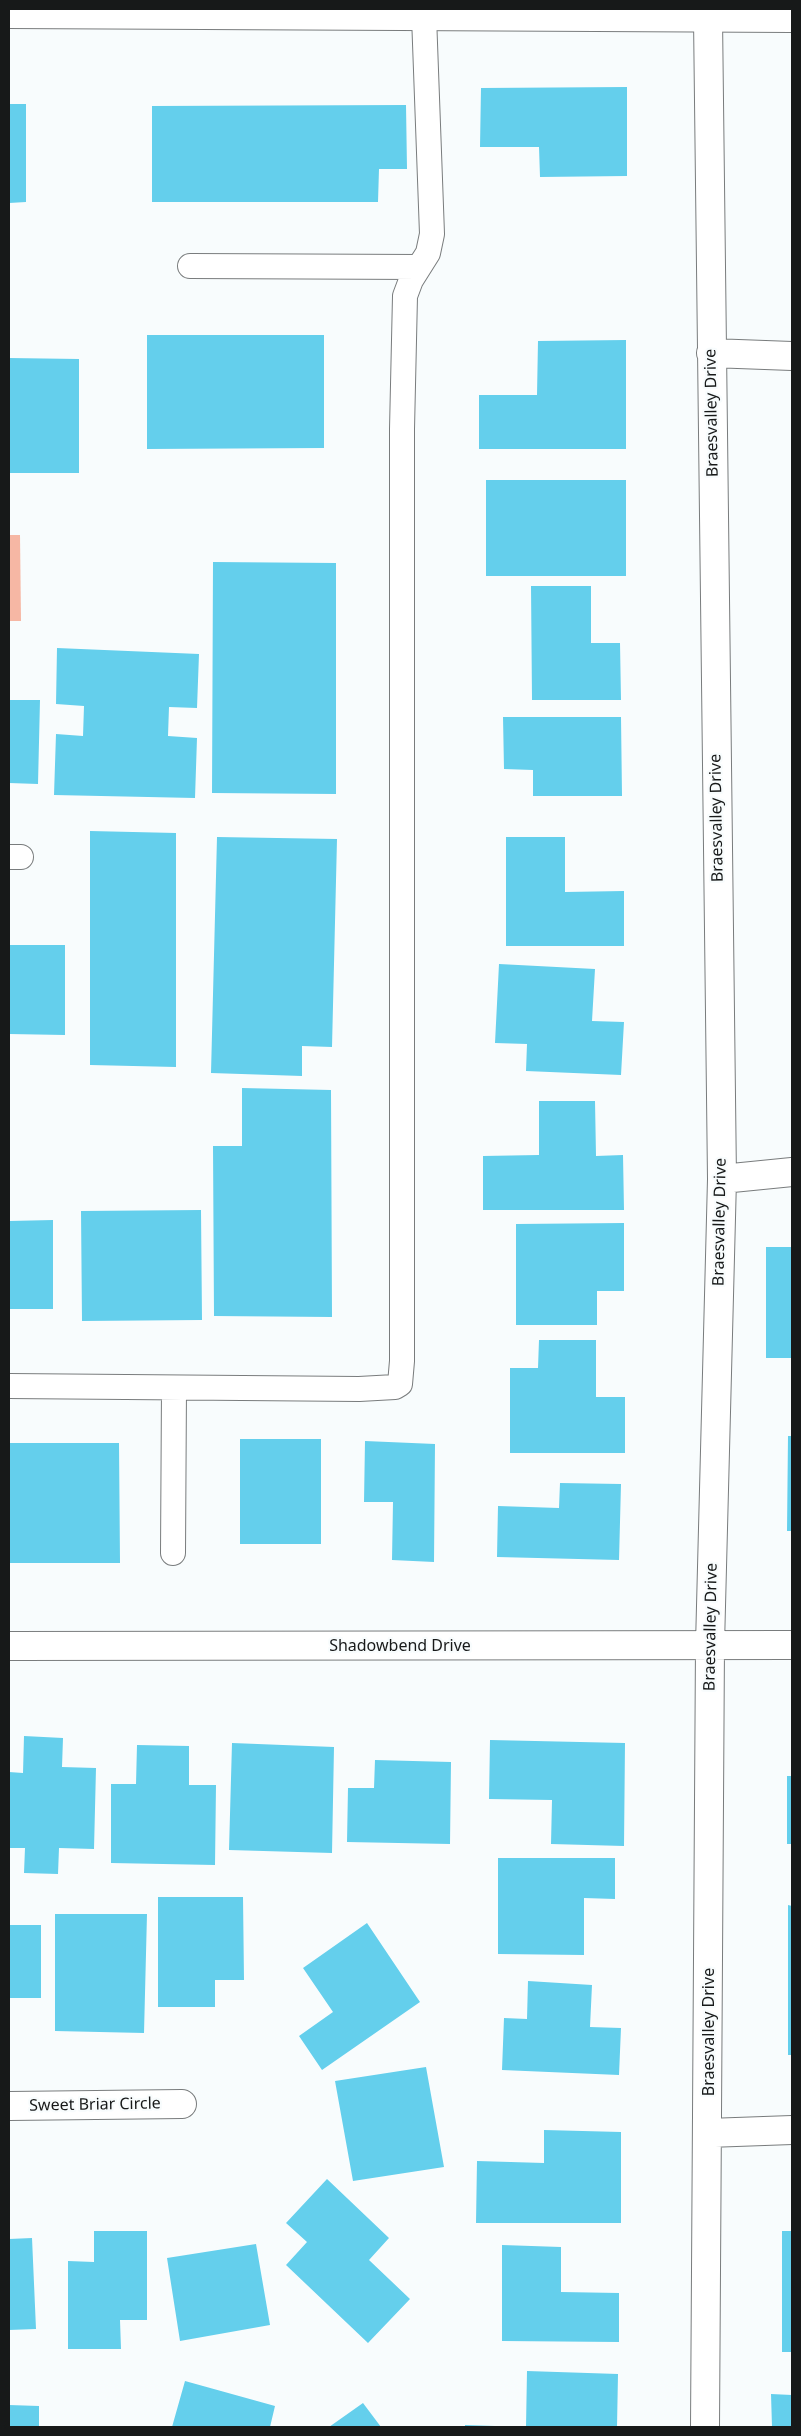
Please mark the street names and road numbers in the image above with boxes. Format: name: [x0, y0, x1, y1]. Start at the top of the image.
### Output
street label: Braesvalley Drive: [701, 349, 723, 477]
street label: Braesvalley Drive: [706, 754, 728, 882]
street label: Braesvalley Drive: [709, 1158, 731, 1286]
street label: Braesvalley Drive: [700, 1563, 722, 1691]
street label: Shadowbend Drive: [329, 1636, 471, 1656]
street label: Braesvalley Drive: [699, 1968, 719, 2096]
street label: Sweet Briar Circle: [29, 2094, 161, 2116]

